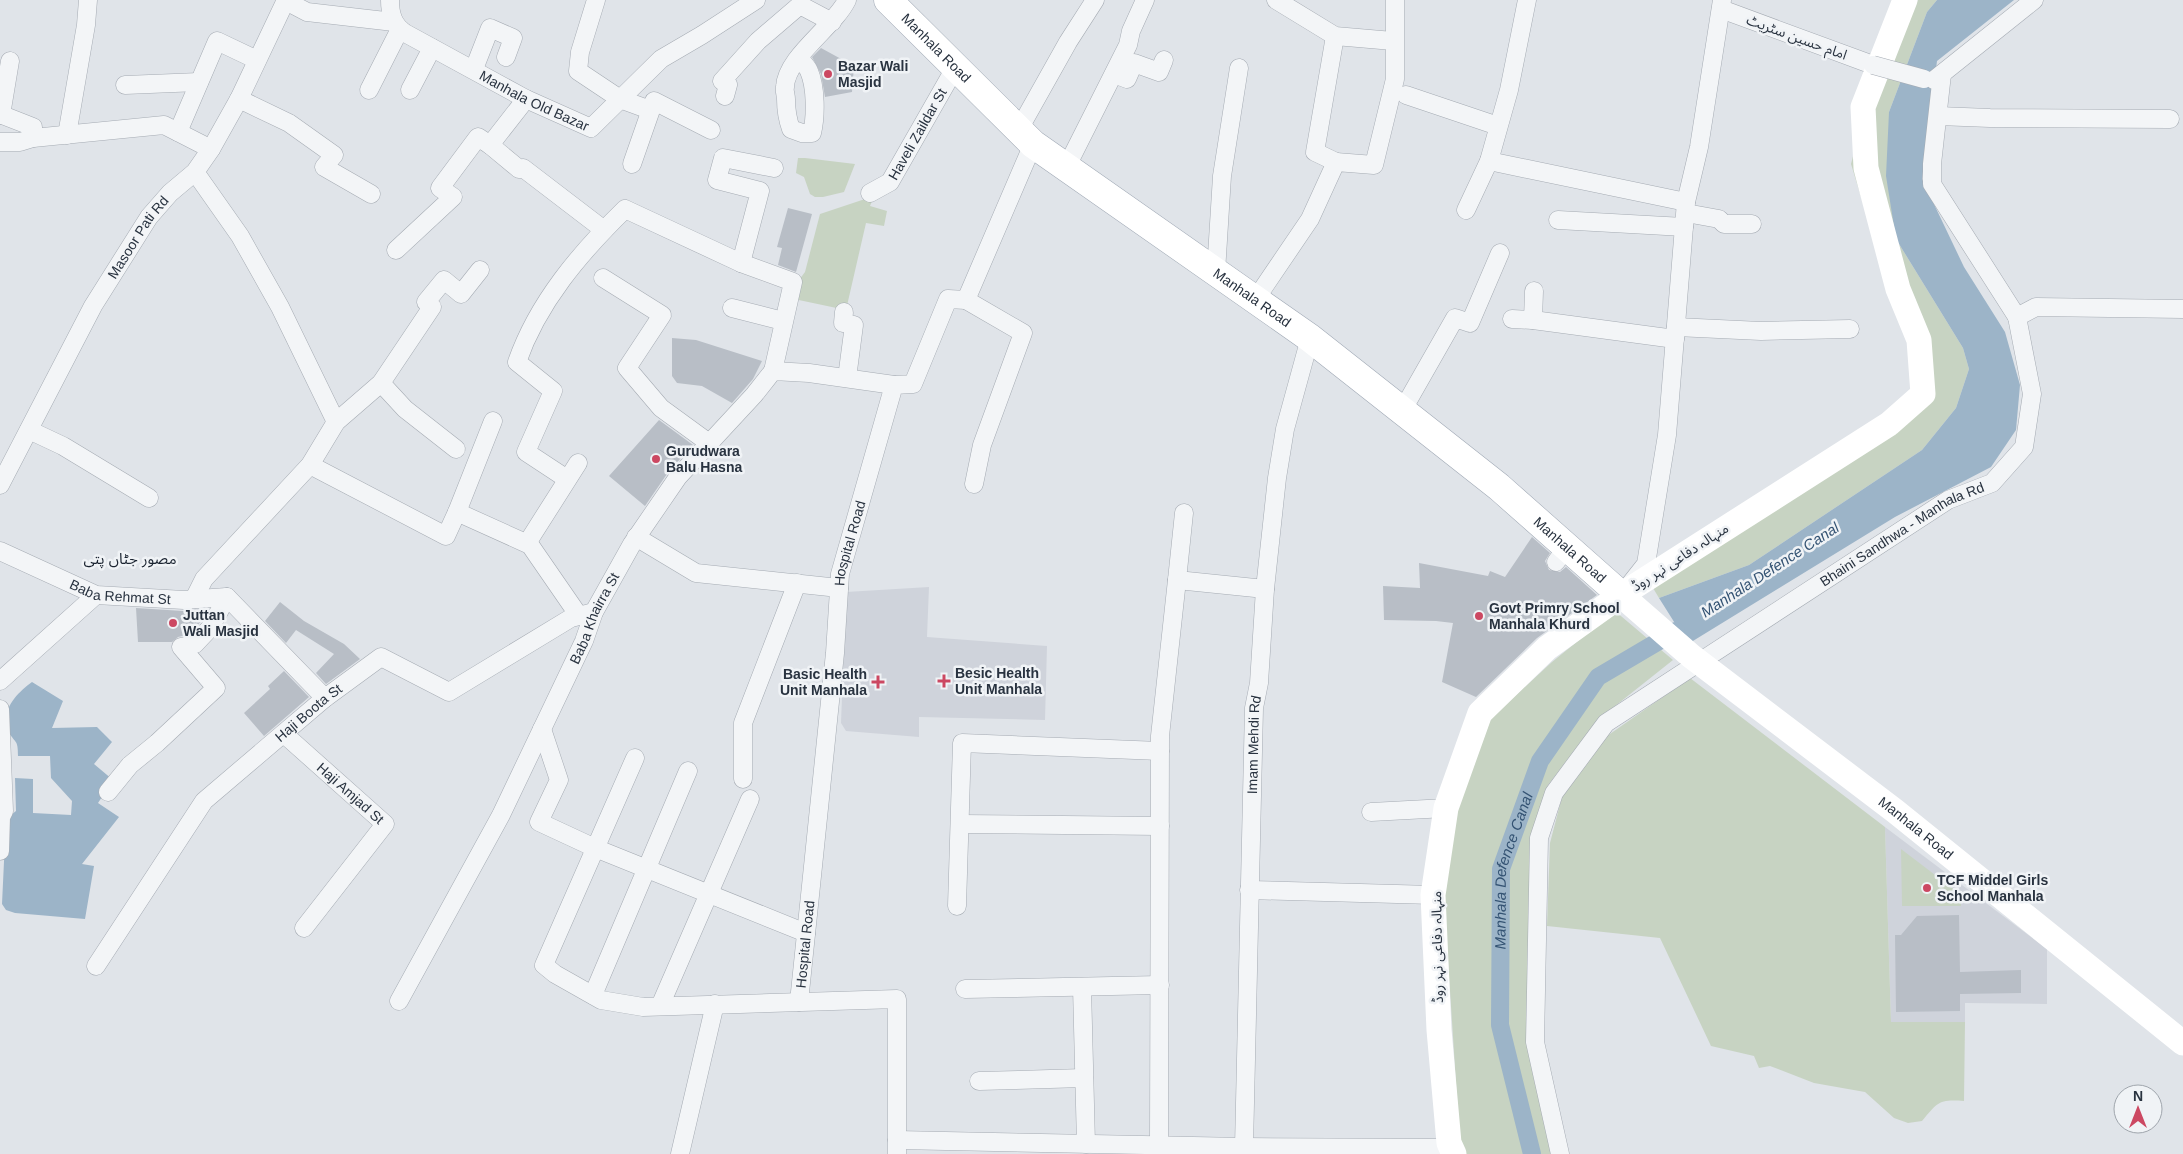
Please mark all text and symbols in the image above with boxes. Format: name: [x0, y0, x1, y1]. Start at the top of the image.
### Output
street label: Manhala Road: [898, 10, 974, 86]
street label: امام حسین سٹریٹ: [1744, 11, 1849, 65]
place label: Bazar Wali Masjid: [838, 58, 908, 90]
street label: Manhala Old Bazar: [477, 67, 592, 134]
marker: Bazar Wali Masjid: [822, 68, 834, 80]
street label: Haveli Zaildar St: [885, 85, 950, 183]
street label: Masoor Pati Rd: [104, 193, 172, 281]
street label: Manhala Road: [1210, 265, 1294, 330]
place label: Gurudwara Balu Hasna: [666, 443, 742, 475]
marker: Gurudwara Balu Hasna: [650, 453, 662, 465]
street label: Bhaini Sandhwa - Manhala Rd: [1817, 479, 1986, 589]
street label: Hospital Road: [831, 499, 869, 587]
street label: Manhala Road: [1531, 514, 1609, 586]
water label: Manhala Defence Canal: [1698, 518, 1842, 621]
street label: منہالہ دفاعی نہر روڈ: [1629, 520, 1732, 595]
district label: مصور جٹاں پتی: [83, 550, 177, 569]
street label: Baba Khairra St: [566, 570, 622, 666]
street label: Baba Rehmat St: [67, 576, 171, 607]
place label: Govt Primry School Manhala Khurd: [1489, 600, 1620, 632]
place label: Juttan Wali Masjid: [183, 607, 259, 639]
marker: Govt Primry School Manhala Khurd: [1473, 610, 1485, 622]
marker: Juttan Wali Masjid: [167, 617, 179, 629]
place label: Besic Health Unit Manhala: [955, 665, 1042, 697]
place label: Basic Health Unit Manhala: [780, 666, 867, 698]
marker: Besic Health Unit Manhala: [937, 674, 951, 688]
marker: Basic Health Unit Manhala: [871, 675, 885, 689]
street label: Haji Boota St: [272, 680, 345, 745]
street label: Imam Mehdi Rd: [1244, 694, 1264, 794]
street label: Haji Amjad St: [314, 759, 387, 827]
water label: Manhala Defence Canal: [1491, 790, 1536, 949]
street label: Manhala Road: [1875, 793, 1957, 863]
place label: TCF Middel Girls School Manhala: [1937, 872, 2048, 904]
marker: TCF Middel Girls School Manhala: [1921, 882, 1933, 894]
street label: منہالہ دفاعی نہر روڈ: [1428, 891, 1447, 1003]
street label: Hospital Road: [792, 900, 817, 989]
north arrow: [2113, 1084, 2163, 1134]
text: N: [2133, 1088, 2143, 1104]

